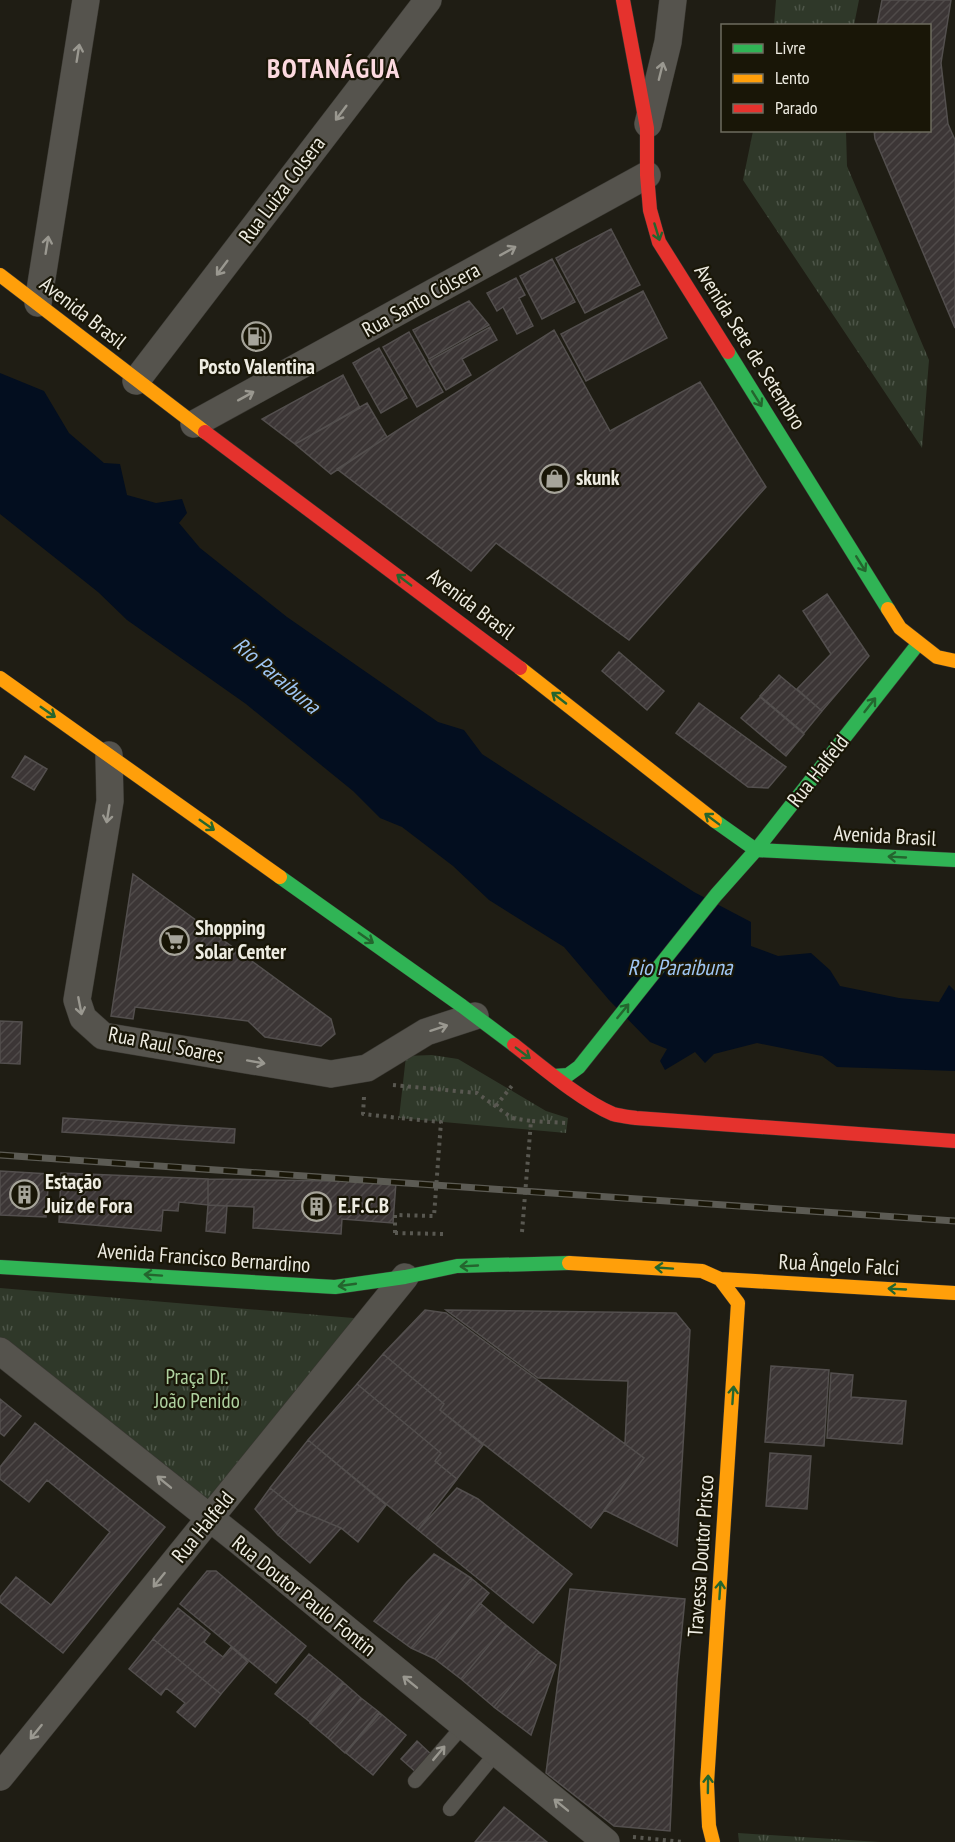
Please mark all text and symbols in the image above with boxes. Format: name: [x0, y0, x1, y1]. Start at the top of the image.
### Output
legend: [721, 24, 931, 132]
text: Livre: [775, 36, 806, 59]
one-way arrow: [73, 44, 84, 63]
district label: BOTANÁGUA: [267, 51, 401, 85]
one-way arrow: [656, 62, 668, 81]
text: Lento: [775, 66, 810, 89]
text: Parado: [775, 96, 818, 119]
one-way arrow: [335, 105, 348, 121]
street label: Rua Luiza Colsera: [232, 131, 331, 249]
one-way arrow: [652, 223, 663, 242]
one-way arrow: [42, 236, 53, 256]
one-way arrow: [499, 245, 517, 256]
street label: Rua Santo Cólsera: [357, 256, 484, 343]
one-way arrow: [216, 259, 229, 275]
street label: Avenida Sete de Setembro: [689, 259, 812, 434]
street label: Avenida Brasil: [35, 270, 132, 355]
fuel station icon: Posto Valentina: [241, 320, 273, 352]
place label: Posto Valentina: [199, 353, 315, 380]
one-way arrow: [236, 390, 254, 401]
one-way arrow: [752, 390, 764, 407]
shop icon: skunk: [539, 462, 571, 494]
place label: skunk: [576, 464, 620, 491]
one-way arrow: [854, 556, 867, 573]
street label: Avenida Brasil: [422, 562, 520, 645]
one-way arrow: [396, 574, 412, 586]
water label: Rio Paraibuna: [228, 631, 327, 720]
one-way arrow: [551, 691, 567, 704]
one-way arrow: [864, 698, 877, 714]
one-way arrow: [39, 706, 55, 718]
street label: Rua Halfeld: [781, 729, 854, 812]
one-way arrow: [102, 803, 113, 823]
one-way arrow: [704, 812, 720, 825]
one-way arrow: [198, 819, 214, 831]
street label: Avenida Brasil: [833, 819, 937, 852]
one-way arrow: [887, 851, 907, 862]
place label: Shopping Solar Center: [195, 914, 287, 965]
supermarket icon: Shopping Solar Center: [158, 924, 190, 956]
one-way arrow: [357, 932, 373, 944]
water label: Rio Paraibuna: [628, 953, 734, 981]
one-way arrow: [75, 996, 86, 1015]
one-way arrow: [617, 1003, 630, 1019]
street label: Rua Raul Soares: [106, 1020, 226, 1069]
one-way arrow: [429, 1022, 448, 1033]
one-way arrow: [515, 1046, 531, 1059]
one-way arrow: [245, 1056, 265, 1067]
place label: Estação Juiz de Fora: [44, 1168, 133, 1219]
building icon: Estação Juiz de Fora: [8, 1178, 40, 1210]
building icon: E.F.C.B: [301, 1190, 333, 1222]
place label: E.F.C.B: [338, 1192, 389, 1219]
street label: Avenida Francisco Bernardino: [97, 1237, 311, 1278]
street label: Rua Ângelo Falci: [778, 1248, 900, 1281]
one-way arrow: [459, 1260, 479, 1271]
one-way arrow: [654, 1263, 674, 1274]
one-way arrow: [143, 1270, 163, 1281]
one-way arrow: [338, 1280, 358, 1291]
one-way arrow: [887, 1284, 907, 1295]
park label: Praça Dr. João Penido: [153, 1363, 240, 1414]
one-way arrow: [728, 1386, 739, 1405]
street label: Travessa Doutor Prisco: [681, 1474, 720, 1638]
one-way arrow: [156, 1475, 172, 1488]
street label: Rua Halfeld: [166, 1485, 240, 1568]
street label: Rua Doutor Paulo Fontin: [227, 1529, 382, 1662]
one-way arrow: [153, 1572, 166, 1588]
one-way arrow: [715, 1580, 726, 1600]
one-way arrow: [403, 1675, 418, 1689]
one-way arrow: [30, 1724, 43, 1740]
one-way arrow: [432, 1746, 446, 1761]
one-way arrow: [702, 1775, 714, 1795]
one-way arrow: [553, 1799, 569, 1812]

